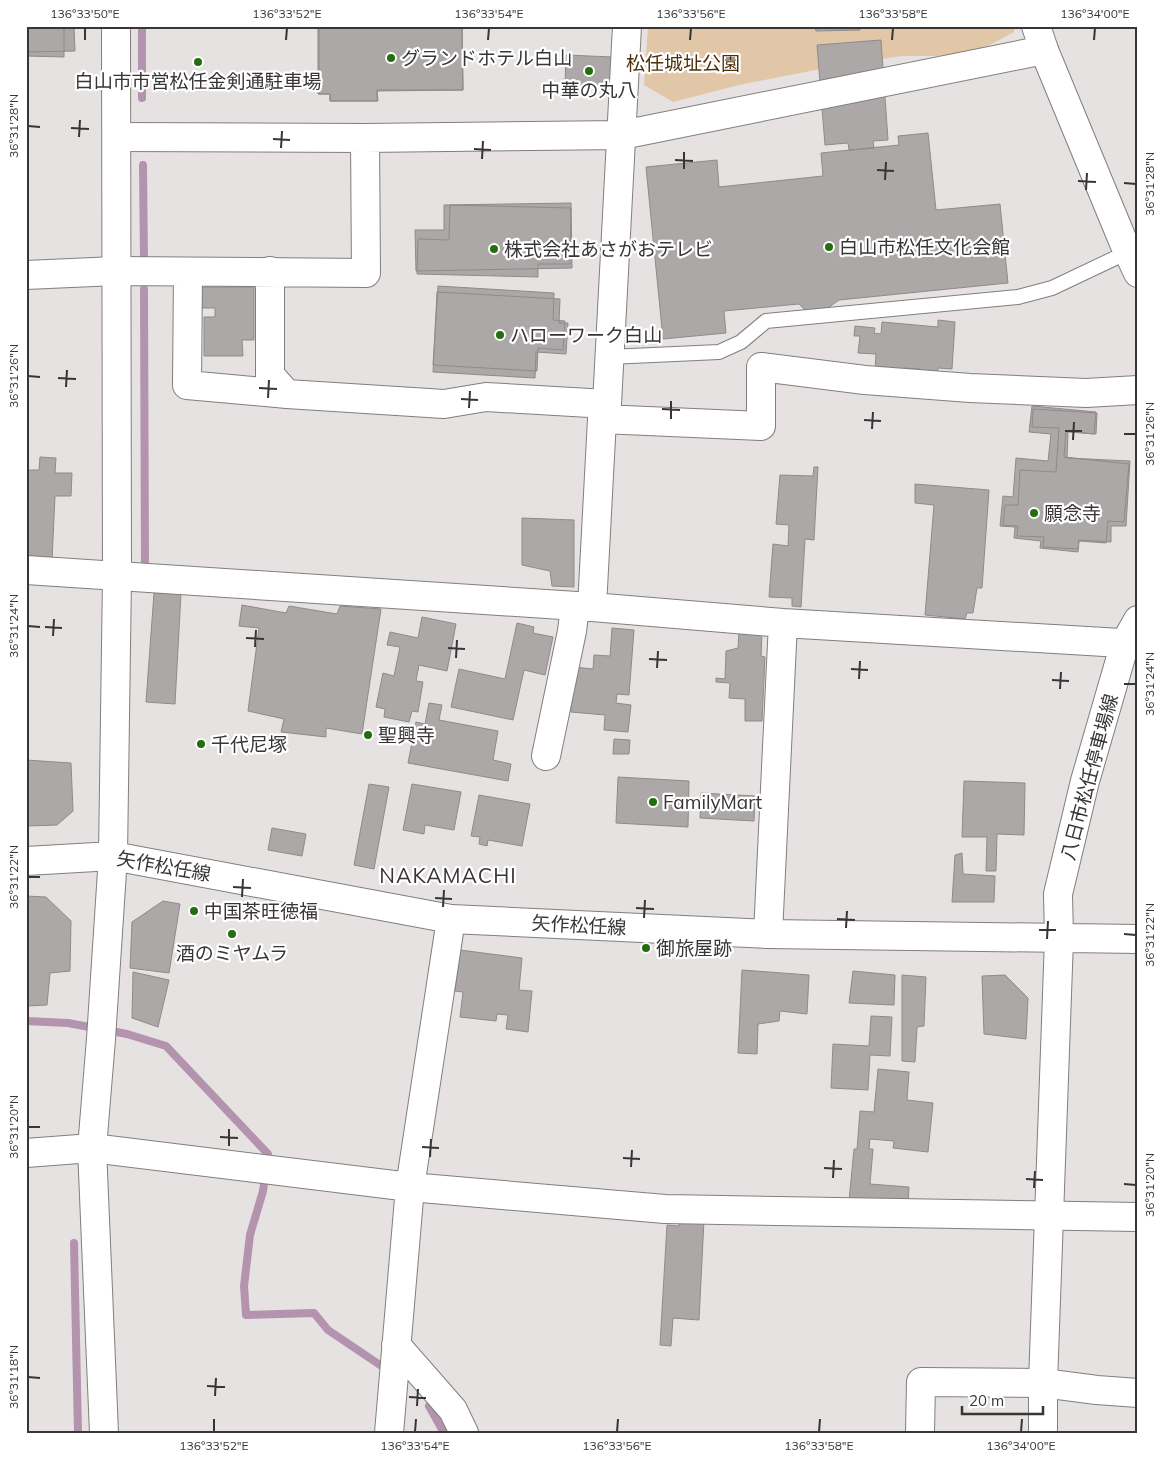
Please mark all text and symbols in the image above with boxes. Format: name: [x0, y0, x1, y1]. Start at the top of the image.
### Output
text: 136°33'50"E: [50, 6, 120, 21]
text: 136°33'52"E: [252, 6, 322, 21]
text: 136°33'54"E: [454, 6, 524, 21]
text: 136°33'56"E: [656, 6, 726, 21]
text: 136°33'58"E: [858, 6, 928, 21]
text: 136°34'00"E: [1060, 6, 1130, 21]
place label: グランドホテル白山: [401, 46, 572, 70]
park label: 松任城址公園: [626, 51, 740, 75]
marker: グランドホテル白山: [385, 52, 397, 64]
marker: 白山市市営松任金剣通駐車場: [192, 56, 204, 68]
marker: 中華の丸八: [583, 65, 595, 77]
place label: 白山市市営松任金剣通駐車場: [74, 69, 322, 93]
place label: 中華の丸八: [541, 78, 637, 102]
text: 36°31'28"N: [6, 94, 21, 158]
text: 36°31'28"N: [1142, 152, 1157, 216]
place label: 白山市松任文化会館: [839, 235, 1010, 259]
place label: 株式会社あさがおテレビ: [504, 237, 713, 261]
marker: 白山市松任文化会館: [823, 241, 835, 253]
marker: 株式会社あさがおテレビ: [488, 243, 500, 255]
place label: ハローワーク白山: [510, 323, 662, 347]
marker: ハローワーク白山: [494, 329, 506, 341]
text: 36°31'26"N: [6, 344, 21, 408]
text: 36°31'26"N: [1142, 402, 1157, 466]
place label: 願念寺: [1044, 501, 1101, 525]
marker: 願念寺: [1028, 507, 1040, 519]
text: 36°31'24"N: [6, 594, 21, 658]
text: 36°31'24"N: [1142, 652, 1157, 716]
street label: 八日市松任停車場線: [1055, 691, 1123, 863]
place label: 聖興寺: [378, 723, 435, 747]
marker: 聖興寺: [362, 729, 374, 741]
place label: 千代尼塚: [211, 732, 287, 756]
marker: 千代尼塚: [195, 738, 207, 750]
place label: FamilyMart: [663, 790, 763, 814]
marker: FamilyMart: [647, 796, 659, 808]
text: 36°31'22"N: [6, 845, 21, 909]
street label: 矢作松任線: [115, 846, 213, 886]
district label: NAKAMACHI: [379, 862, 517, 888]
place label: 中国茶旺徳福: [204, 899, 318, 923]
text: 36°31'22"N: [1142, 903, 1157, 967]
marker: 中国茶旺徳福: [188, 905, 200, 917]
street label: 矢作松任線: [531, 911, 627, 939]
marker: 酒のミヤムラ: [226, 928, 238, 940]
place label: 御旅屋跡: [656, 936, 732, 960]
place label: 酒のミヤムラ: [176, 941, 288, 965]
marker: 御旅屋跡: [640, 942, 652, 954]
text: 36°31'20"N: [6, 1095, 21, 1159]
text: 36°31'20"N: [1142, 1153, 1157, 1217]
text: 36°31'18"N: [6, 1345, 21, 1409]
scale bar: [962, 1384, 1043, 1416]
text: 20 m: [969, 1391, 1004, 1410]
text: 136°33'52"E: [179, 1438, 249, 1453]
text: 136°33'54"E: [380, 1438, 450, 1453]
text: 136°33'56"E: [582, 1438, 652, 1453]
text: 136°33'58"E: [784, 1438, 854, 1453]
text: 136°34'00"E: [986, 1438, 1056, 1453]

